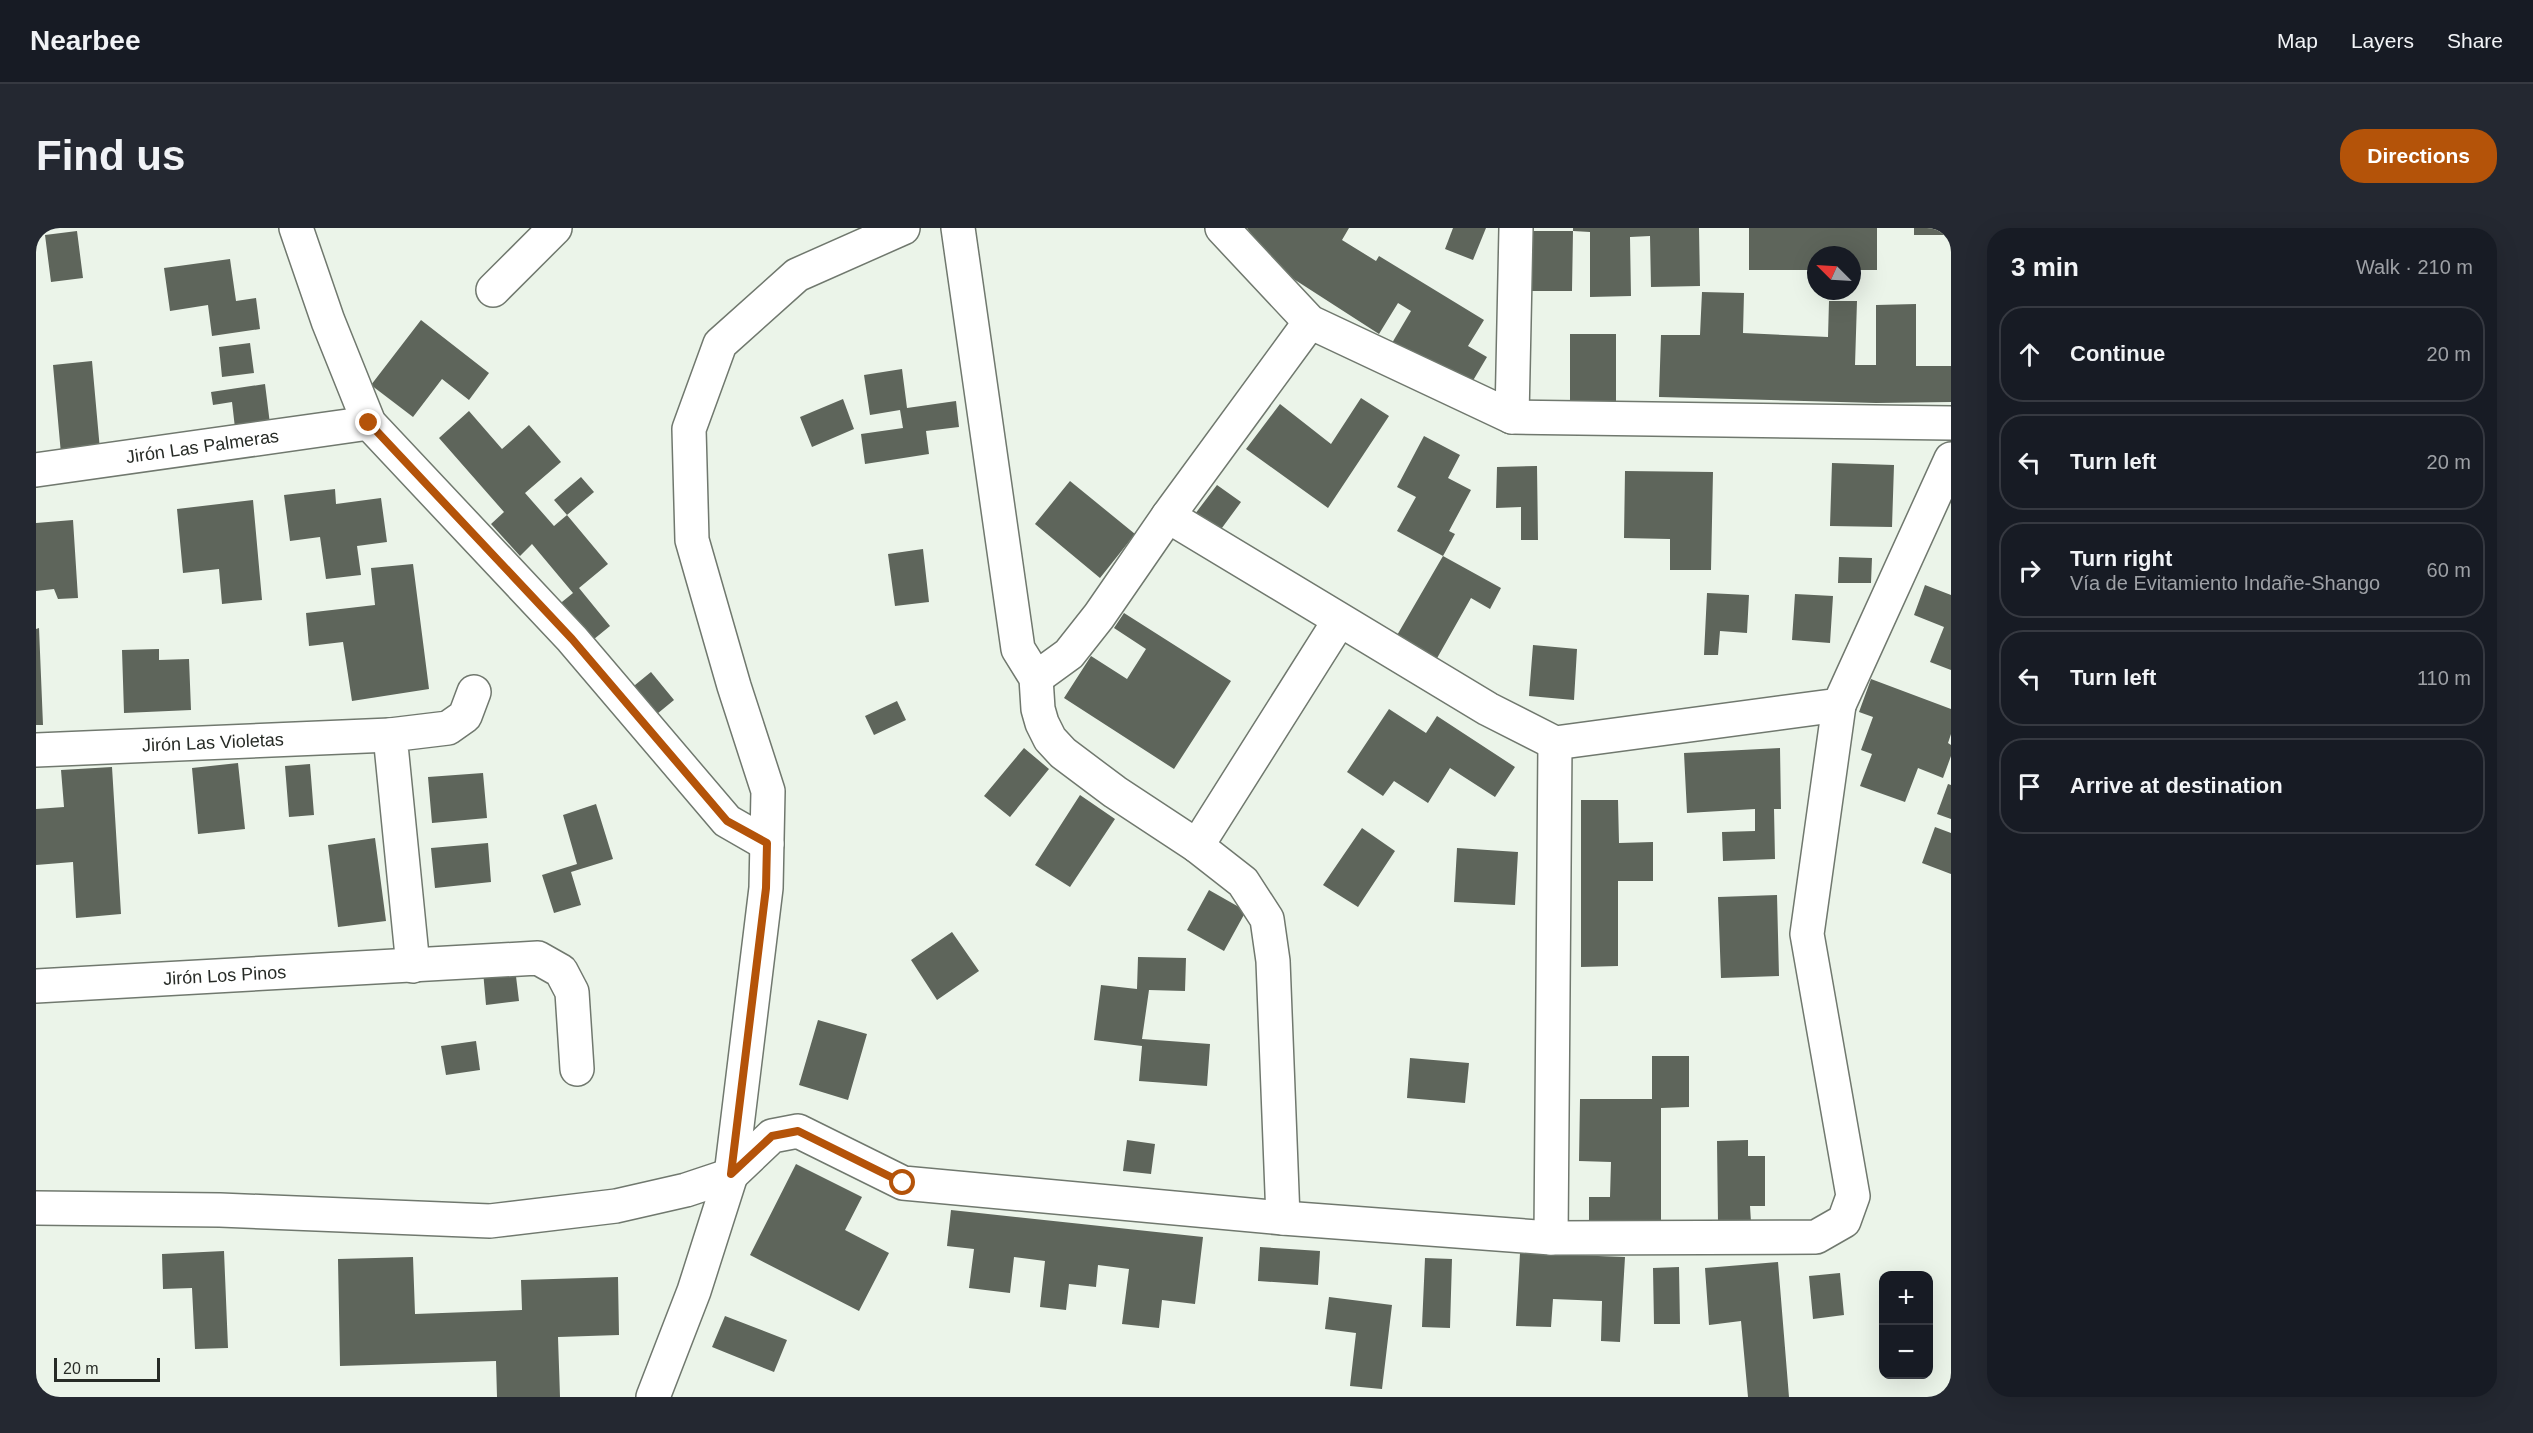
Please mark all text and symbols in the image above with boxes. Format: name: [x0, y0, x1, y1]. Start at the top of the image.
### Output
text: Nearbee: [30, 25, 141, 56]
text: Map: [2277, 29, 2318, 52]
text: Layers: [2351, 29, 2414, 52]
text: Share: [2447, 29, 2503, 52]
button: Directions: [2340, 129, 2497, 183]
text: Find us: [36, 132, 185, 179]
north arrow: [1807, 246, 1861, 300]
text: 3 min: [2011, 252, 2079, 282]
text: Walk · 210 m: [2356, 256, 2473, 278]
icon: ahead: [2013, 338, 2046, 371]
text: Continue: [2070, 341, 2165, 366]
text: 20 m: [2427, 343, 2471, 365]
route end: [355, 409, 381, 435]
street label: Jirón Las Palmeras: [125, 426, 280, 467]
icon: left: [2013, 446, 2046, 479]
text: Turn left: [2070, 449, 2156, 474]
text: 20 m: [2427, 451, 2471, 473]
text: Turn right: [2070, 546, 2172, 571]
icon: right: [2013, 554, 2046, 587]
text: 60 m: [2427, 559, 2471, 581]
text: Vía de Evitamiento Indañe-Shango: [2070, 572, 2380, 594]
icon: left: [2013, 662, 2046, 695]
text: Turn left: [2070, 665, 2156, 690]
text: 110 m: [2417, 667, 2471, 689]
street label: Jirón Las Violetas: [142, 730, 284, 756]
icon: arrive: [2013, 770, 2046, 803]
text: Arrive at destination: [2070, 773, 2283, 798]
street label: Jirón Los Pinos: [163, 962, 287, 989]
route start: [889, 1169, 915, 1195]
map controls: [1879, 1271, 1933, 1379]
button: +: [1879, 1271, 1933, 1325]
button: −: [1879, 1325, 1933, 1379]
scale bar: [54, 1355, 160, 1382]
text: 20 m: [63, 1360, 99, 1377]

